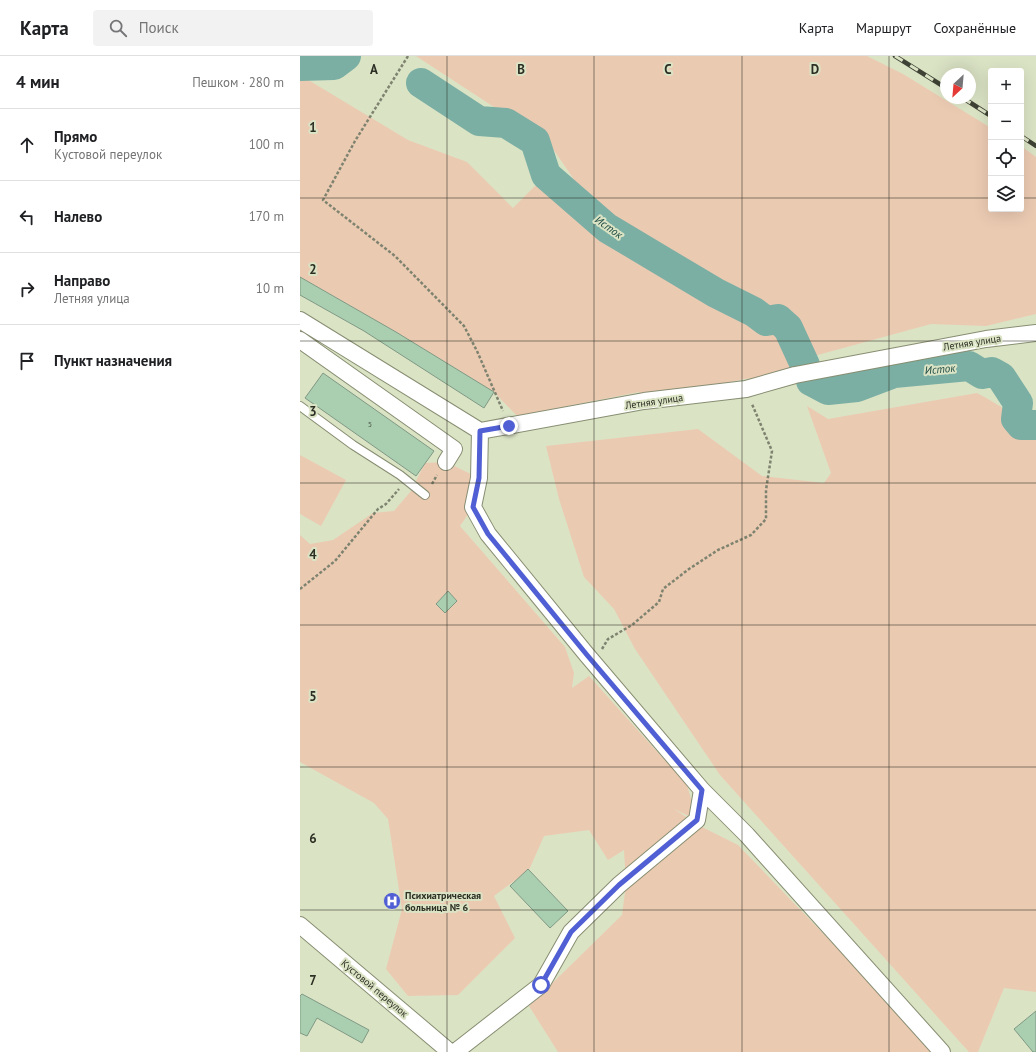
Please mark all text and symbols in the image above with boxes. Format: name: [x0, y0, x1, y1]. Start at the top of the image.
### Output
search box: [93, 10, 373, 46]
text: Карта: [20, 16, 69, 40]
icon: search: [107, 17, 129, 39]
text: Поиск: [139, 18, 179, 37]
text: Карта: [799, 19, 834, 37]
text: Маршрут: [856, 19, 911, 37]
text: Сохранённые: [933, 19, 1016, 37]
text: A: [370, 61, 378, 78]
text: B: [517, 61, 525, 78]
text: C: [664, 61, 672, 78]
text: D: [811, 61, 819, 78]
north arrow: [940, 68, 976, 104]
map controls: [988, 68, 1024, 212]
button: +: [988, 68, 1024, 104]
text: 4 мин: [16, 71, 60, 93]
text: Пешком · 280 m: [192, 74, 284, 91]
button: −: [988, 104, 1024, 140]
text: 1: [309, 119, 317, 136]
text: Прямо: [54, 127, 97, 146]
icon: ahead: [16, 134, 38, 156]
text: 100 m: [249, 136, 284, 153]
button: locate: [988, 140, 1024, 176]
text: Кустовой переулок: [54, 146, 162, 163]
button: layers: [988, 176, 1024, 212]
icon: left: [16, 206, 38, 228]
text: Налево: [54, 207, 102, 226]
text: 170 m: [249, 208, 284, 225]
water label: Исток: [592, 212, 626, 242]
text: 2: [309, 261, 317, 278]
text: Направо: [54, 271, 110, 290]
icon: right: [16, 278, 38, 300]
text: 10 m: [256, 280, 284, 297]
text: Летняя улица: [54, 290, 130, 307]
street label: Летняя улица: [941, 332, 1002, 354]
icon: arrive: [16, 350, 38, 372]
text: Пункт назначения: [54, 351, 172, 370]
water label: Исток: [924, 361, 957, 377]
street label: Летняя улица: [623, 391, 684, 412]
text: 3: [309, 403, 317, 420]
route end: [500, 417, 518, 435]
house number: 5: [368, 419, 372, 429]
text: 4: [309, 546, 317, 563]
text: 5: [309, 688, 317, 705]
text: 6: [309, 830, 317, 847]
place label: Психиатрическая больница № 6: [405, 889, 481, 914]
hospital icon: Психиатрическая больница № 6: [382, 891, 402, 911]
street label: Кустовой переулок: [339, 957, 411, 1020]
text: 7: [309, 972, 317, 989]
route start: [532, 976, 550, 994]

